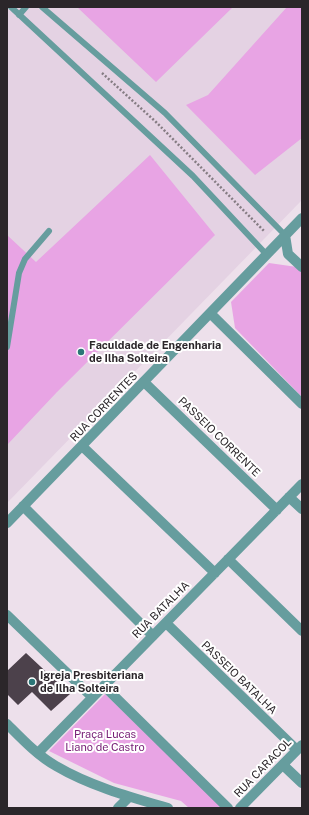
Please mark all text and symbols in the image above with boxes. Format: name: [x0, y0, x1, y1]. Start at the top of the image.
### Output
place label: Faculdade de Engenharia de Ilha Solteira: [89, 339, 221, 365]
marker: Faculdade de Engenharia de Ilha Solteira: [76, 347, 86, 357]
street label: RUA CORRENTES: [67, 369, 141, 445]
street label: PASSEIO CORRENTE: [175, 395, 263, 479]
street label: RUA BATALHA: [130, 579, 192, 641]
street label: PASSEIO BATALHA: [199, 639, 279, 717]
place label: Igreja Presbiteriana de Ilha Solteira: [40, 669, 144, 695]
marker: Igreja Presbiteriana de Ilha Solteira: [27, 677, 37, 687]
park label: Praça Lucas Liano de Castro: [65, 728, 145, 754]
street label: RUA CARACOL: [231, 736, 295, 800]

